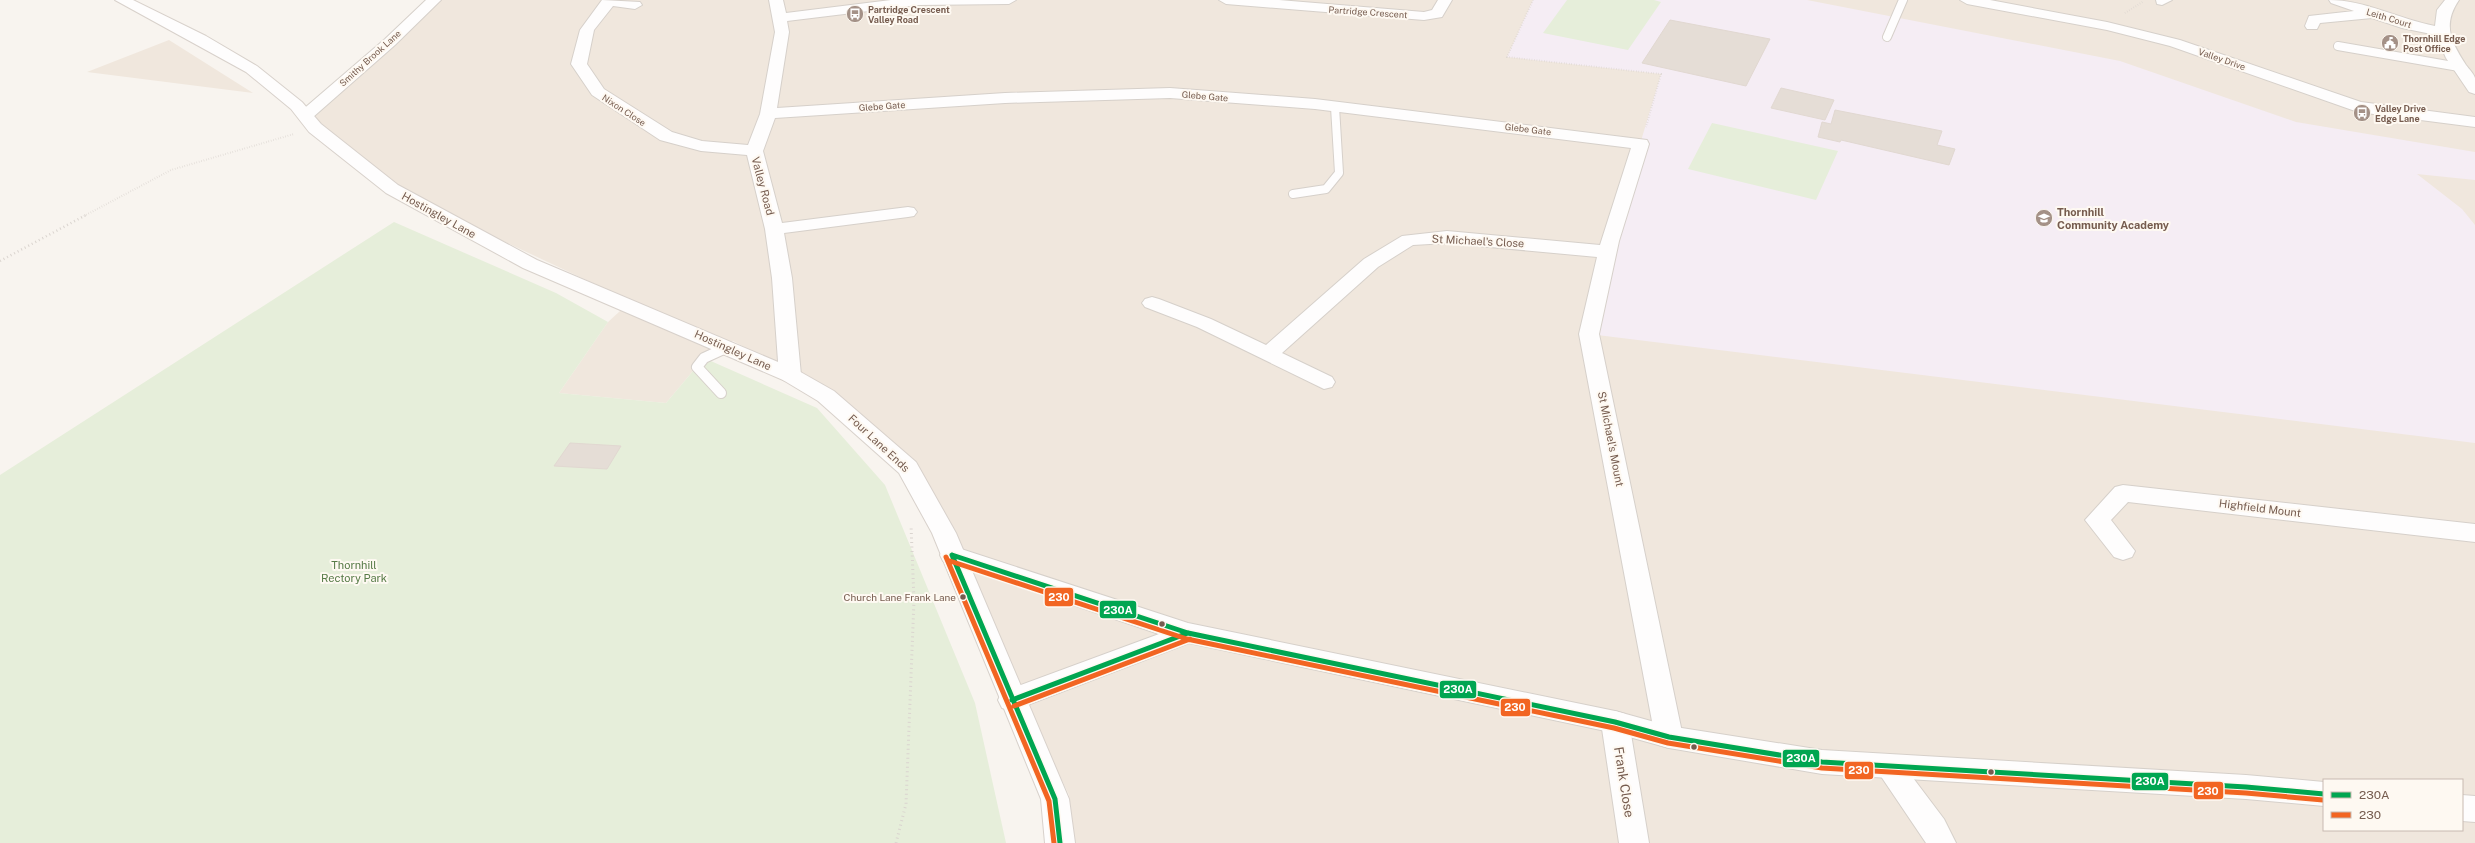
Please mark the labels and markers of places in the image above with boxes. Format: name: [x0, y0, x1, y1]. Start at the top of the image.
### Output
bus stop icon: Partridge Crescent Valley Road: [845, 4, 865, 24]
place label: Partridge Crescent Valley Road: [868, 4, 950, 25]
public building icon: Thornhill Edge Post Office: [2380, 33, 2400, 53]
place label: Thornhill Edge Post Office: [2403, 33, 2466, 54]
bus stop icon: Valley Drive Edge Lane: [2352, 103, 2372, 123]
place label: Valley Drive Edge Lane: [2375, 103, 2426, 124]
place label: Thornhill Community Academy: [2057, 206, 2170, 231]
school or university icon: Thornhill Community Academy: [2034, 208, 2054, 228]
place label: Church Lane Frank Lane: [844, 591, 956, 603]
marker: Church Lane Frank Lane: [958, 592, 968, 602]
unlabelled marker: [1157, 619, 1167, 629]
unlabelled marker: [1689, 742, 1699, 752]
unlabelled marker: [1986, 767, 1996, 777]

